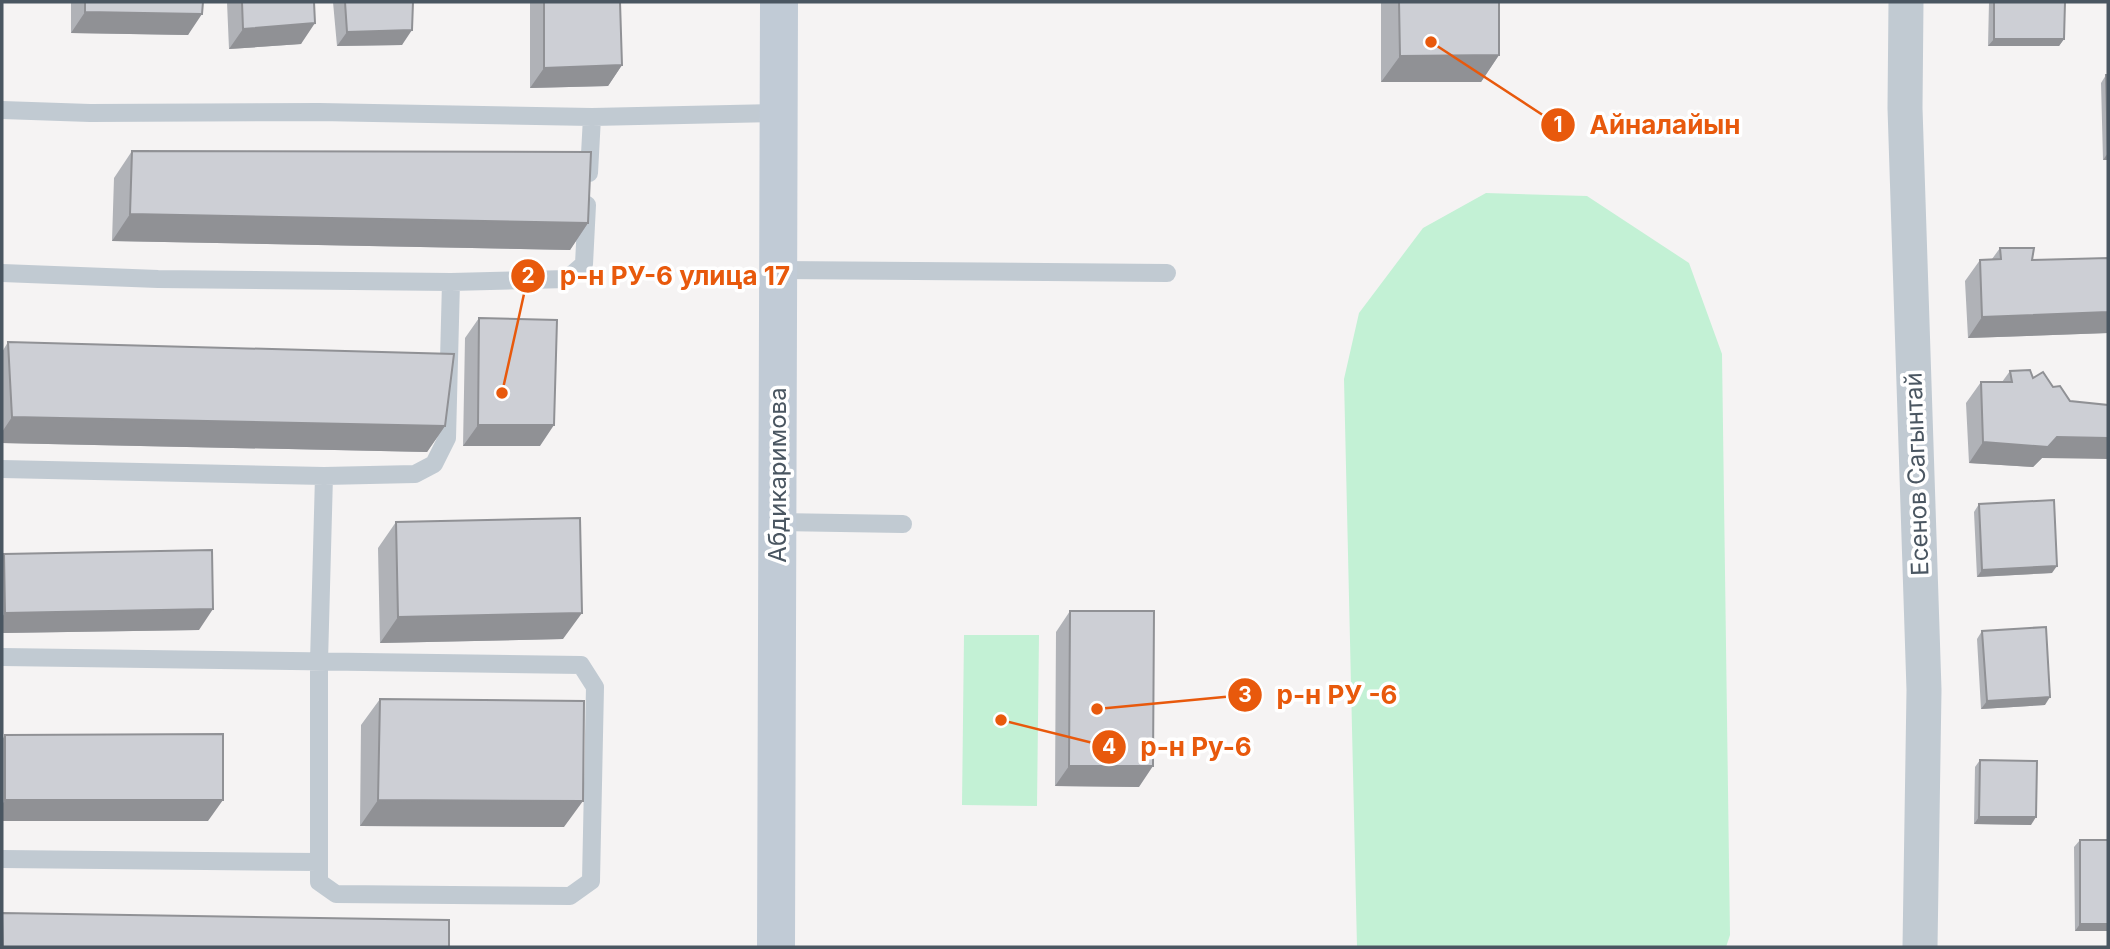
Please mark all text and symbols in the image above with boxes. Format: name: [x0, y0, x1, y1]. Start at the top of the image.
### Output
callout: Айналайын: [1541, 101, 1755, 148]
text: Айналайын: [1589, 109, 1741, 140]
text: 1: [1553, 112, 1563, 137]
callout: р-н РУ-6 улица 17: [511, 253, 804, 300]
text: р-н РУ-6 улица 17: [560, 260, 790, 291]
text: 2: [521, 263, 535, 288]
street label: Есенов Сагынтай: [1898, 372, 1935, 576]
street label: Абдикаримова: [763, 387, 792, 563]
callout: р-н РУ -6: [1228, 672, 1412, 719]
text: р-н РУ -6: [1277, 679, 1398, 710]
text: 3: [1238, 682, 1252, 707]
callout: р-н Ру-6: [1091, 723, 1265, 770]
text: р-н Ру-6: [1140, 731, 1252, 762]
text: 4: [1102, 734, 1116, 759]

